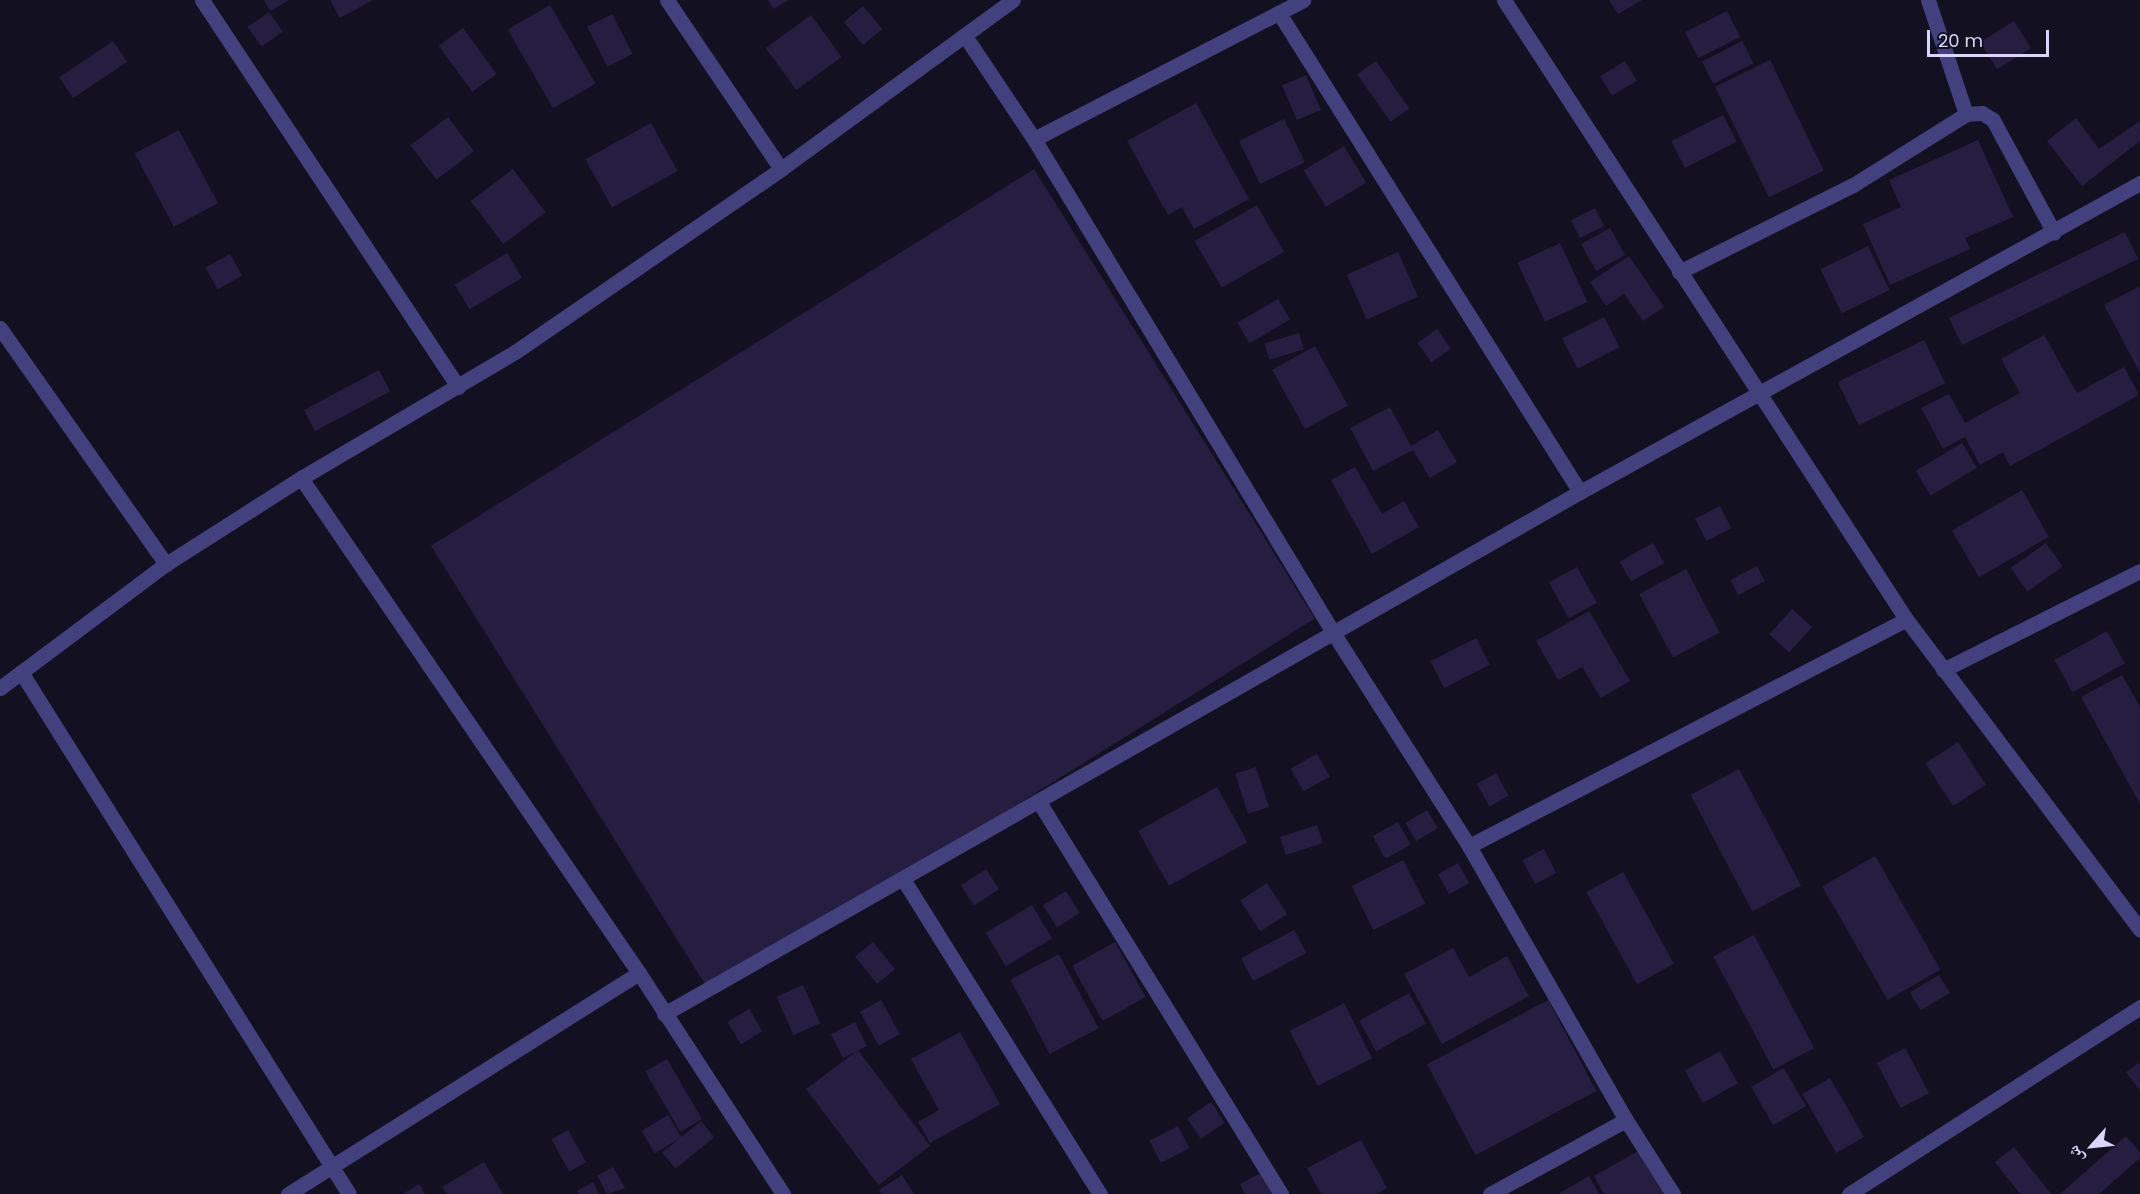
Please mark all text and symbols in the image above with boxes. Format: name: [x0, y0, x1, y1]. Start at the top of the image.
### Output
scale bar: [1930, 18, 2052, 56]
text: 20 m: [1938, 28, 1983, 53]
north arrow: [2062, 1116, 2122, 1176]
text: ش: [2061, 1142, 2090, 1167]

